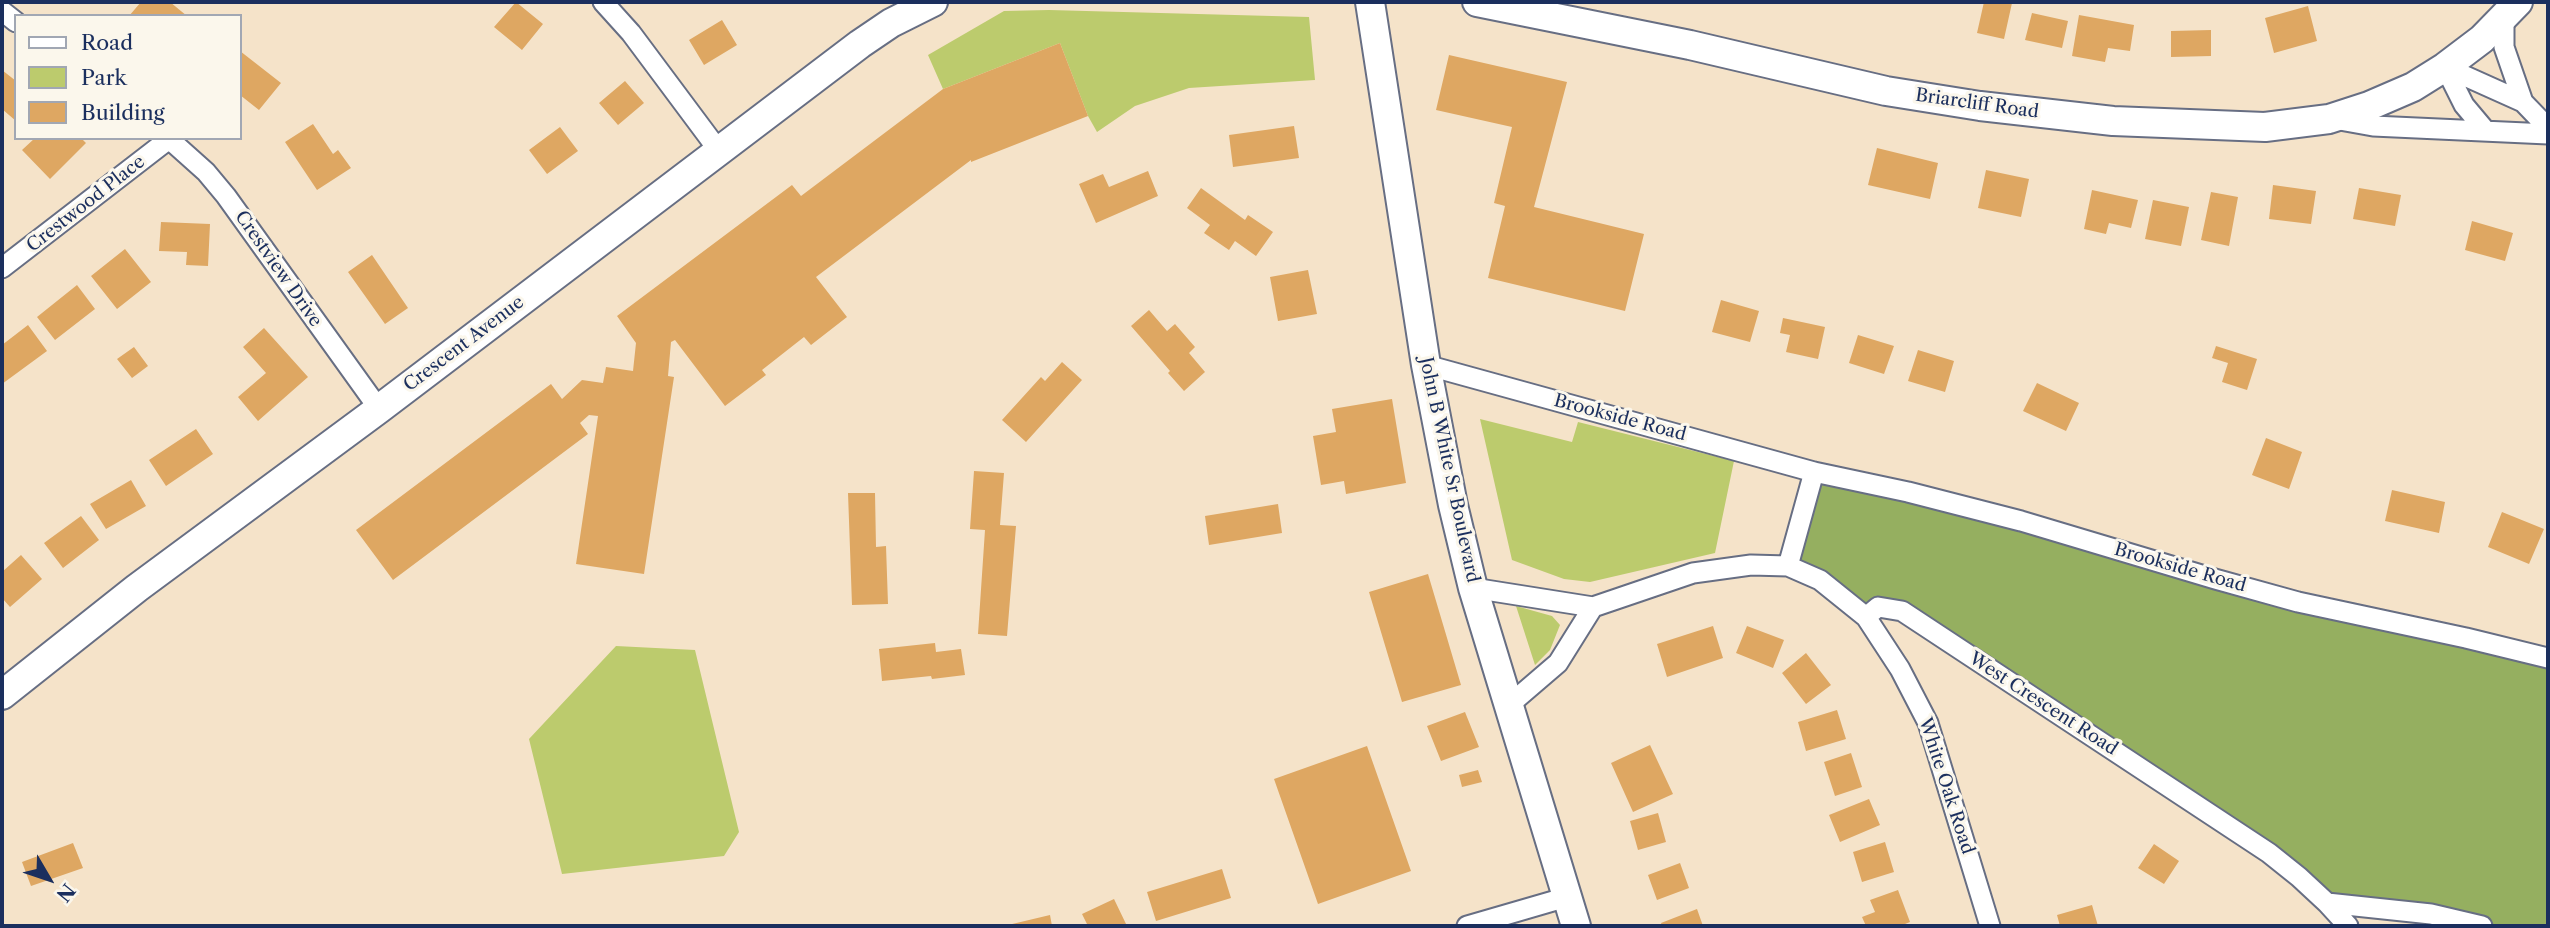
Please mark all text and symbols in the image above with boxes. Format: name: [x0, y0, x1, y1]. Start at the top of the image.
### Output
legend: [14, 14, 242, 140]
text: Road: [81, 30, 133, 55]
text: Park: [81, 65, 127, 90]
street label: Briarcliff Road: [1914, 85, 2040, 123]
text: Building: [81, 100, 165, 125]
street label: Crestwood Place: [23, 151, 149, 257]
street label: Crestview Drive: [230, 207, 326, 331]
street label: Crescent Avenue: [400, 292, 528, 396]
street label: John B White Sr Boulevard: [1415, 355, 1483, 585]
street label: Brookside Road: [1552, 390, 1688, 446]
street label: Brookside Road: [2112, 539, 2248, 597]
street label: West Crescent Road: [1965, 648, 2121, 760]
street label: White Oak Road: [1914, 715, 1978, 857]
north arrow: [14, 844, 84, 914]
text: N: [52, 879, 80, 906]

